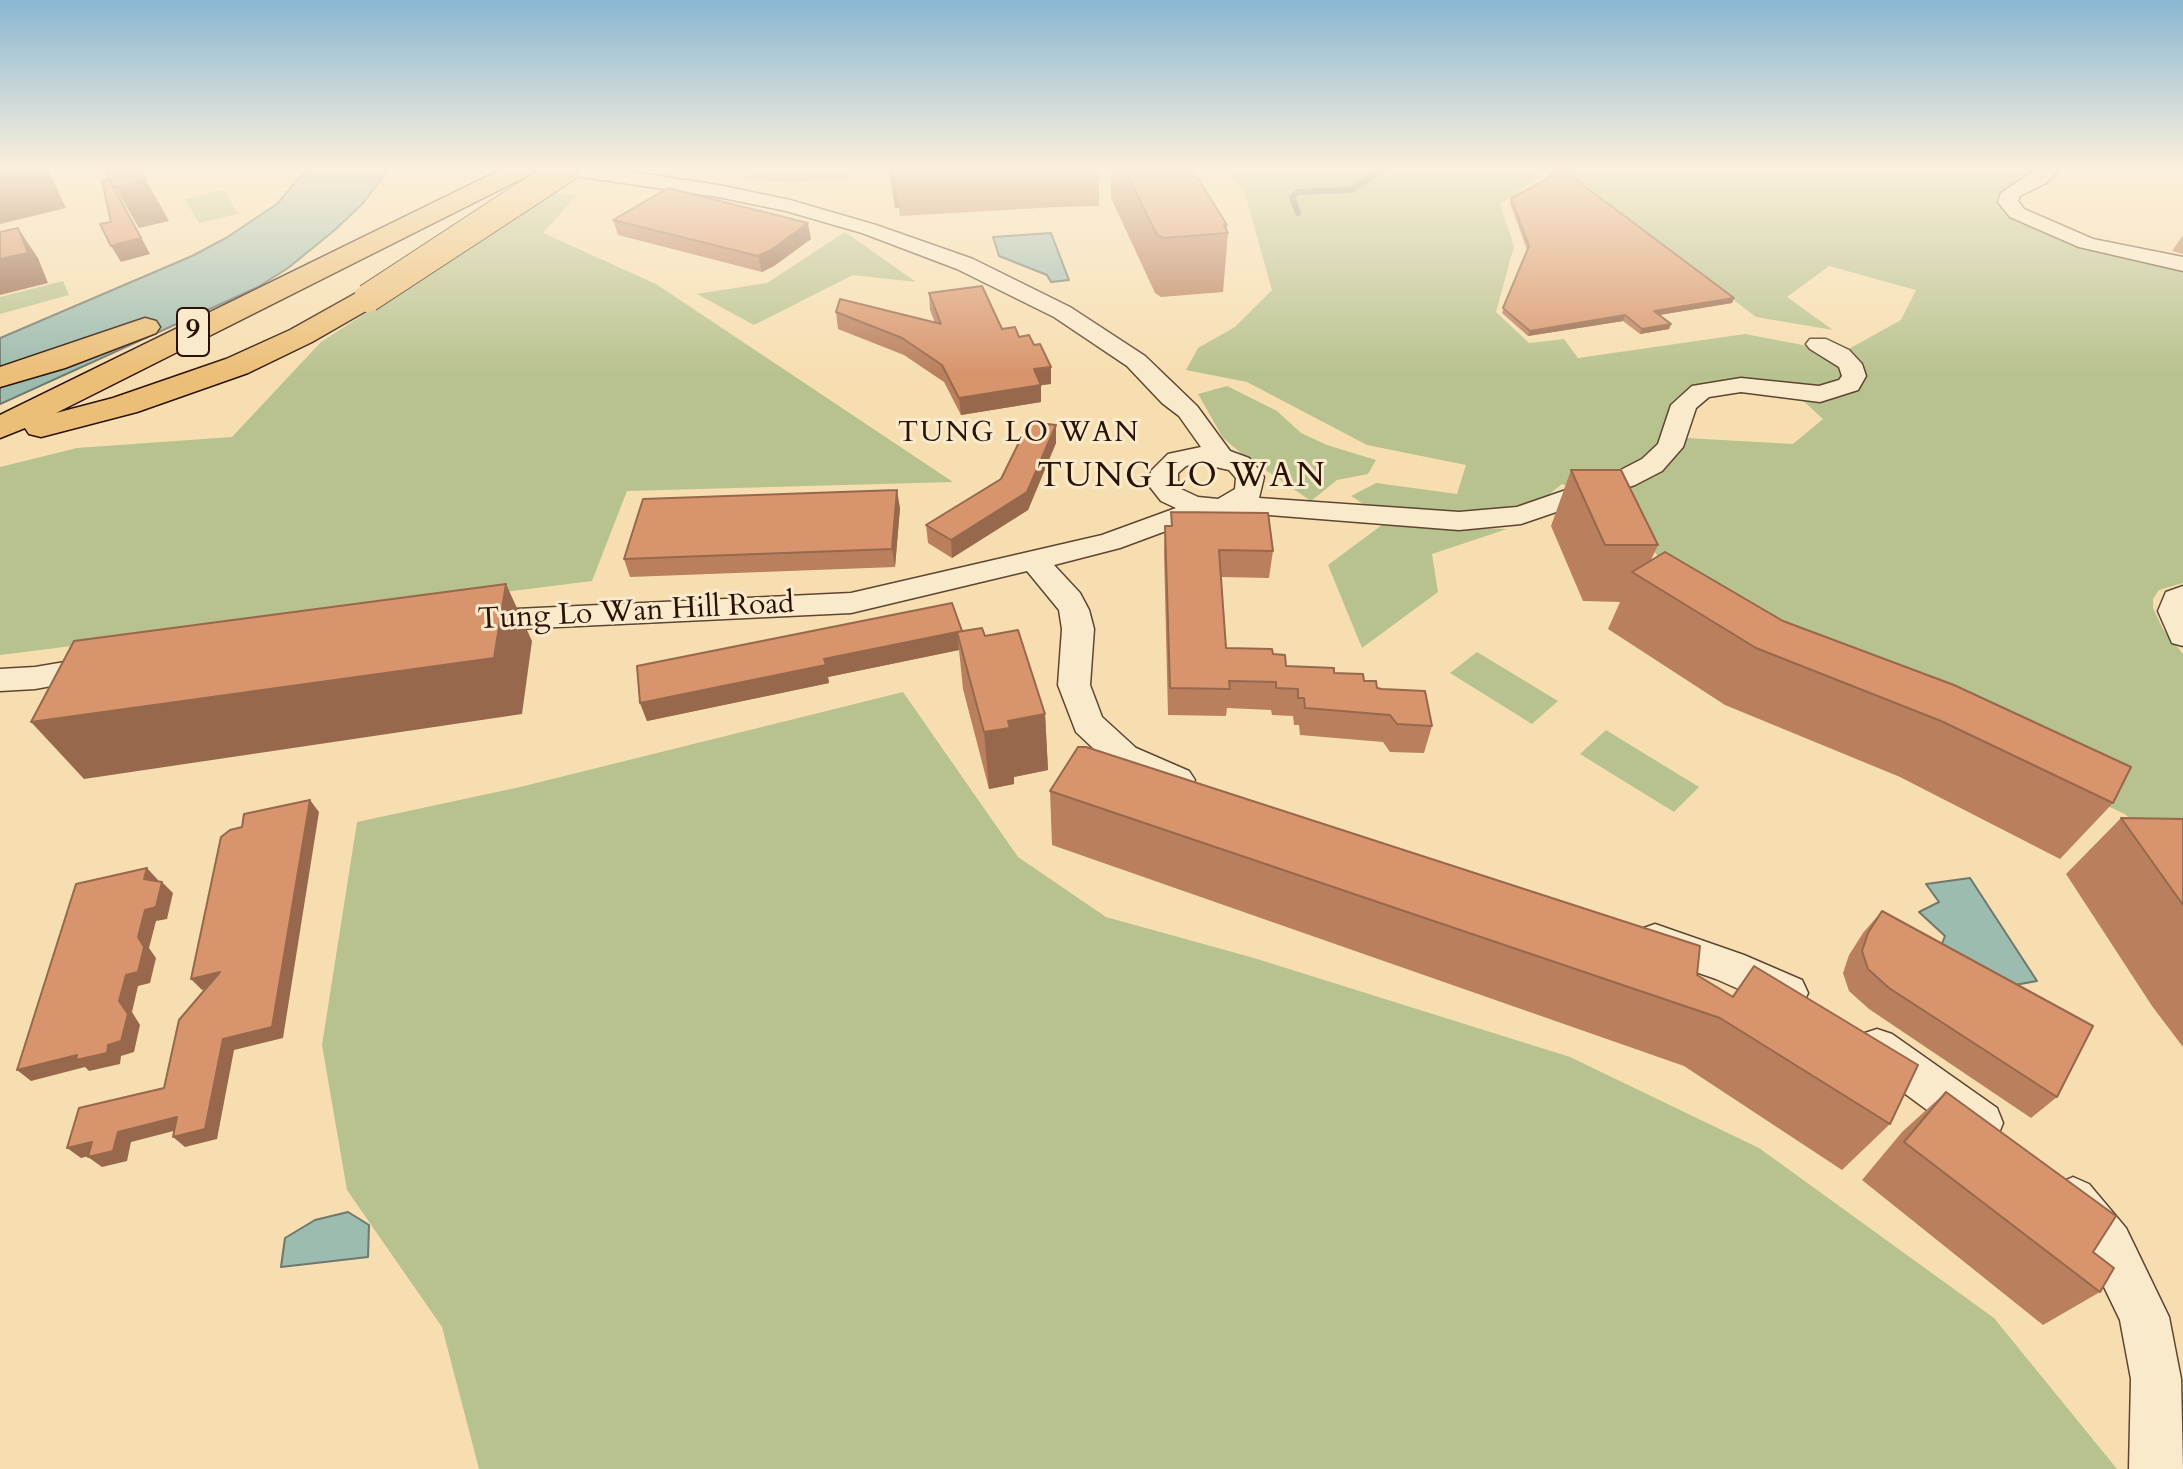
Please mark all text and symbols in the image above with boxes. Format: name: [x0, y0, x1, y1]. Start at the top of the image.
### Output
road number: 9: [177, 308, 209, 356]
district label: TUNG LO WAN: [898, 418, 1140, 452]
district label: TUNG LO WAN: [1037, 458, 1327, 498]
street label: Tung Lo Wan Hill Road: [477, 587, 795, 639]

